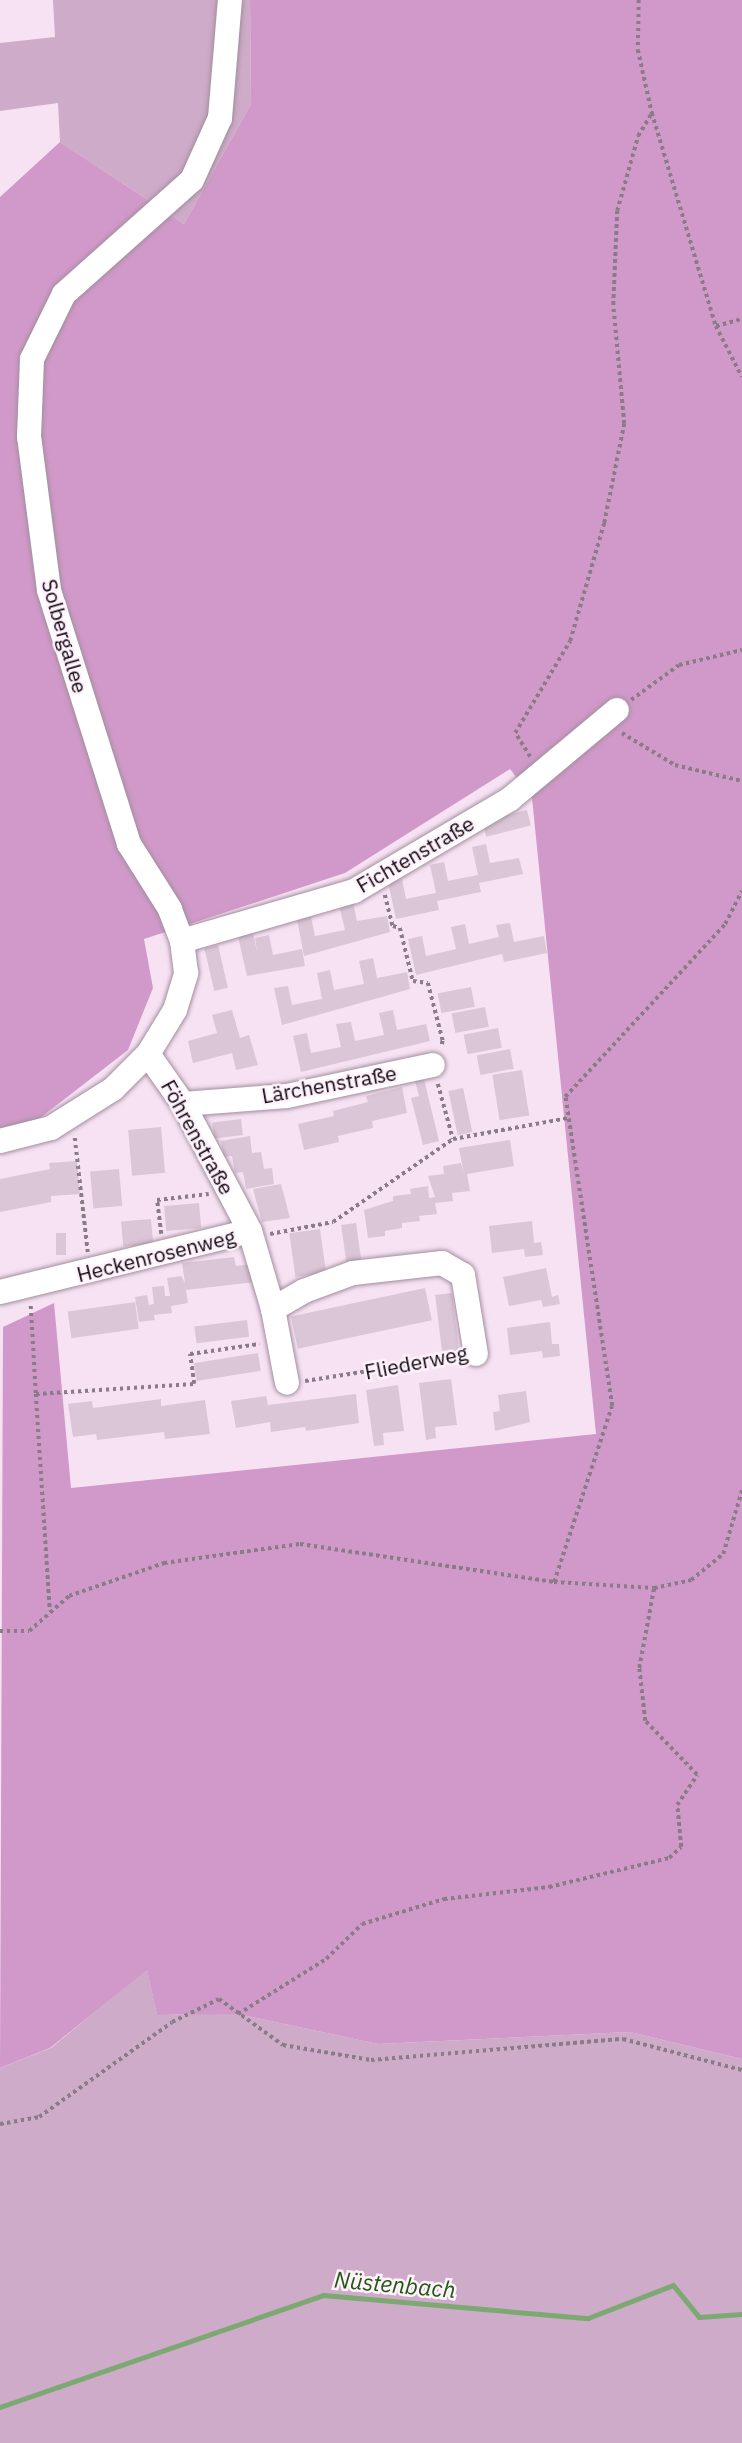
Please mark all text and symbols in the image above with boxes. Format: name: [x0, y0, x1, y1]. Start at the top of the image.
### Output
street label: Solbergallee: [37, 576, 93, 696]
street label: Fichtenstraße: [352, 810, 478, 898]
street label: Lärchenstraße: [260, 1060, 398, 1108]
street label: Föhrenstraße: [156, 1075, 240, 1199]
street label: Heckenrosenweg: [74, 1223, 238, 1287]
street label: Fliederweg: [362, 1340, 470, 1384]
water label: Nüstenbach: [333, 2265, 457, 2303]

